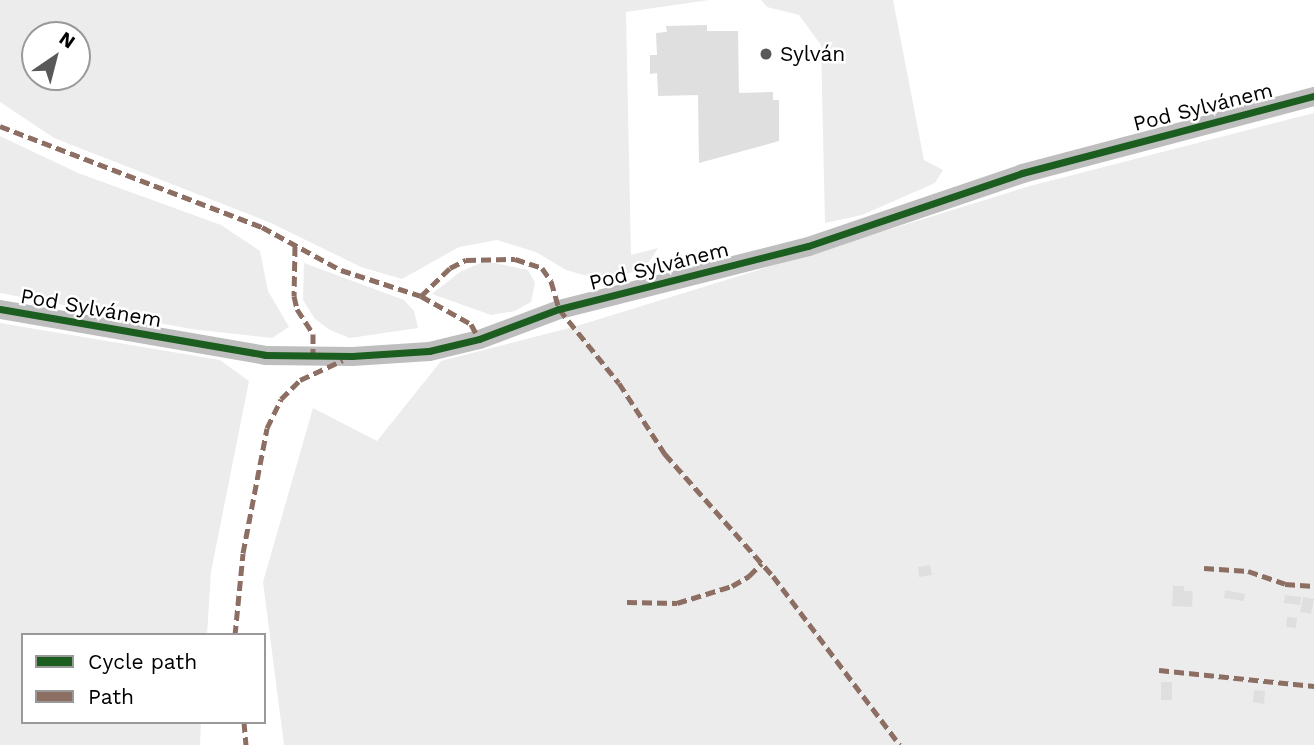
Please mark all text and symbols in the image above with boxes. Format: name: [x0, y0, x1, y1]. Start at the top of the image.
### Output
north arrow: [21, 21, 91, 91]
text: N: [55, 27, 80, 53]
place label: Sylván: [780, 41, 845, 67]
marker: Sylván: [758, 46, 774, 62]
street label: Pod Sylvánem: [1131, 77, 1275, 137]
street label: Pod Sylvánem: [587, 236, 731, 296]
street label: Pod Sylvánem: [18, 283, 164, 333]
legend: [21, 633, 266, 724]
text: Cycle path: [88, 649, 197, 674]
text: Path: [88, 684, 134, 709]

